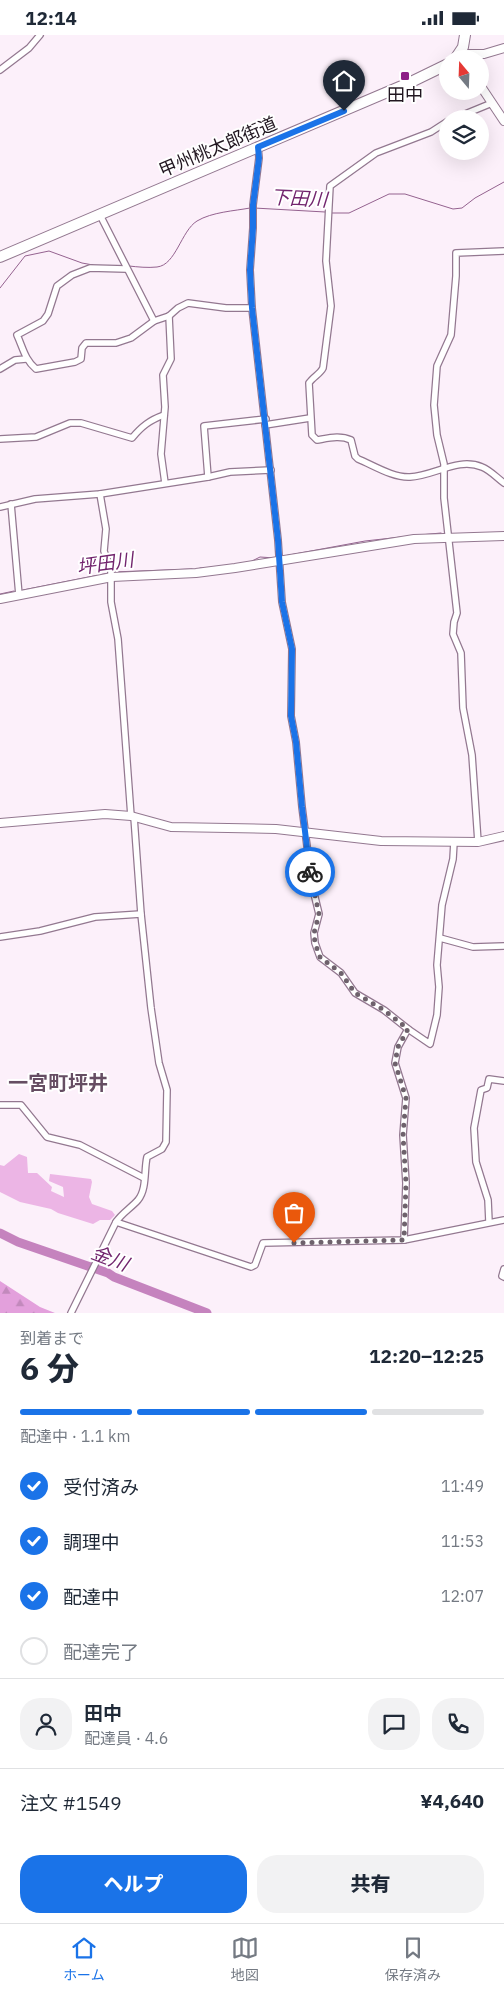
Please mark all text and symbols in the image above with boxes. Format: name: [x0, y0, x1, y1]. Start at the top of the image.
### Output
text: 12:14: [25, 6, 77, 30]
north arrow: [439, 50, 489, 100]
map controls: [439, 50, 489, 160]
pin: [323, 60, 365, 111]
icon: home: [330, 67, 358, 95]
marker: 田中: [399, 70, 411, 82]
place label: 田中: [387, 83, 423, 106]
button: layers: [439, 110, 489, 160]
street label: 甲州桃太郎街道: [155, 111, 280, 182]
water label: 下田川: [270, 185, 330, 212]
water label: 坪田川: [75, 547, 137, 579]
courier: [285, 847, 335, 897]
icon: bike: [296, 858, 324, 886]
district label: 一宮町坪井: [8, 1069, 108, 1096]
pin: [273, 1192, 315, 1243]
icon: bag: [280, 1199, 308, 1227]
water label: 金川: [88, 1240, 134, 1277]
text: 到着まで: [20, 1328, 84, 1348]
text: 12:20–12:25: [369, 1344, 484, 1368]
text: 6 分: [20, 1347, 79, 1389]
text: 配達中 · 1.1 km: [20, 1426, 131, 1446]
icon: check: [20, 1472, 48, 1500]
text: 受付済み: [63, 1475, 139, 1499]
text: 11:49: [441, 1476, 484, 1496]
icon: check: [20, 1527, 48, 1555]
text: 調理中: [63, 1530, 120, 1554]
text: 11:53: [441, 1531, 484, 1551]
icon: check: [20, 1582, 48, 1610]
text: 配達中: [63, 1585, 120, 1609]
text: 12:07: [441, 1586, 484, 1606]
text: 配達完了: [63, 1640, 139, 1664]
button: person: [20, 1698, 72, 1750]
button: chat: [368, 1698, 420, 1750]
button: phone: [432, 1698, 484, 1750]
text: 田中: [84, 1701, 122, 1725]
text: 配達員 · 4.6: [84, 1728, 168, 1748]
text: ¥4,640: [420, 1789, 484, 1813]
text: 注文 #1549: [20, 1791, 122, 1815]
button: ヘルプ: [20, 1855, 247, 1913]
button: 共有: [257, 1855, 484, 1913]
tab: ホーム: [63, 1934, 105, 1984]
tab: 地図: [231, 1934, 259, 1984]
tab: 保存済み: [385, 1934, 441, 1984]

